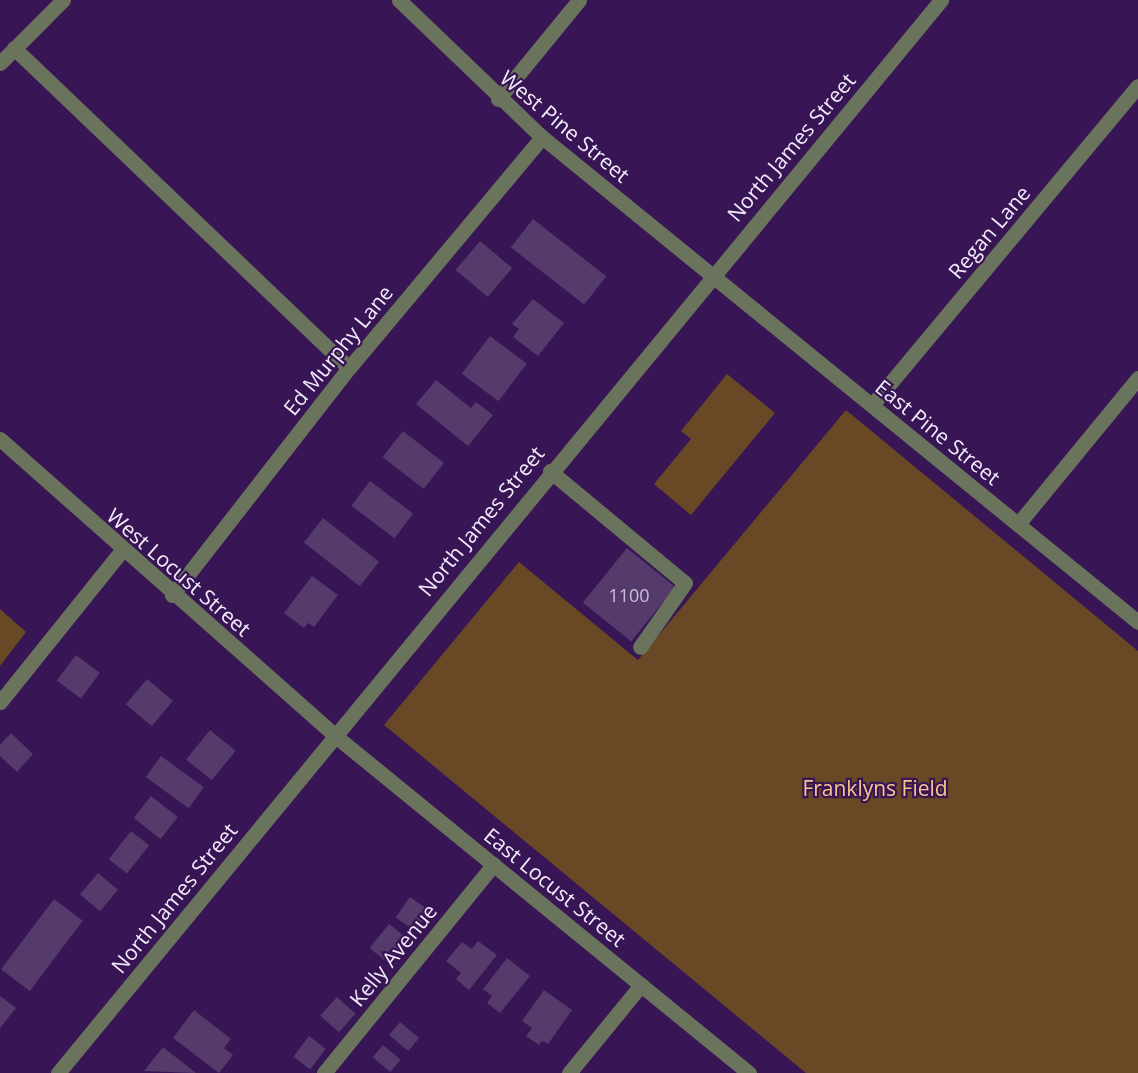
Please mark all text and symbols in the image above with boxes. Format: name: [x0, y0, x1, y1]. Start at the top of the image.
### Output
street label: West Pine Street: [495, 65, 635, 187]
street label: North James Street: [722, 68, 860, 226]
street label: Regan Lane: [943, 180, 1035, 284]
street label: Ed Murphy Lane: [278, 280, 398, 420]
street label: East Pine Street: [871, 374, 1005, 490]
street label: North James Street: [413, 441, 549, 601]
street label: West Locust Street: [102, 503, 256, 641]
house number: 1100: [608, 584, 650, 606]
park label: Franklyns Field: [802, 775, 948, 801]
street label: North James Street: [106, 818, 242, 978]
street label: East Locust Street: [479, 822, 631, 952]
street label: Kelly Avenue: [344, 899, 442, 1011]

